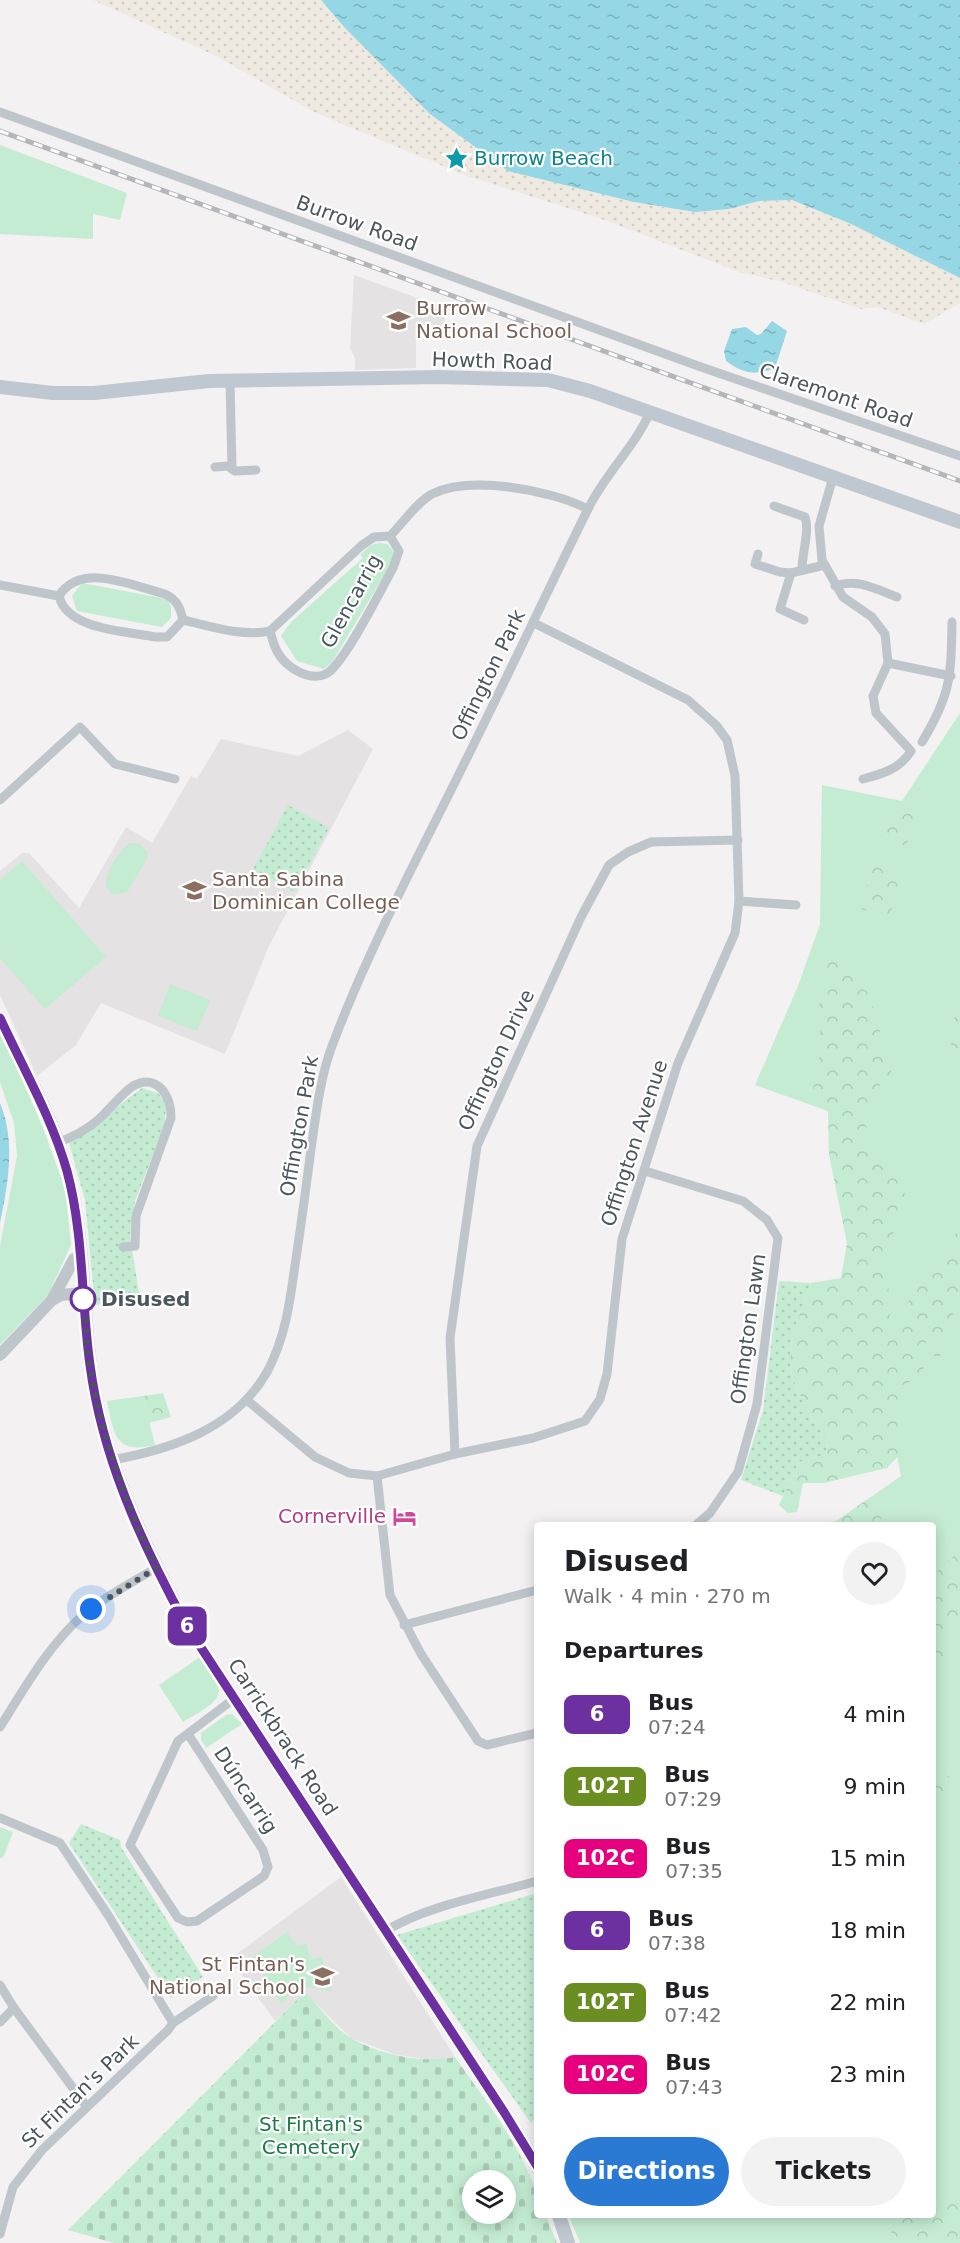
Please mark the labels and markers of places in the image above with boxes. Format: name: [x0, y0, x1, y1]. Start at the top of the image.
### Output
place icon: Burrow Beach: [443, 145, 469, 171]
place label: Burrow Beach: [474, 146, 613, 170]
place label: Burrow National School: [416, 296, 572, 343]
school or university icon: Burrow National School: [385, 307, 411, 333]
place label: Santa Sabina Dominican College: [212, 867, 400, 914]
school or university icon: Santa Sabina Dominican College: [181, 877, 207, 903]
marker: Disused: [70, 1286, 96, 1312]
place label: Disused: [101, 1287, 190, 1311]
hotel icon: Cornerville: [391, 1503, 417, 1529]
place label: Cornerville: [278, 1504, 386, 1528]
place label: St Fintan's National School: [149, 1952, 305, 1999]
school or university icon: St Fintan's National School: [310, 1963, 336, 1989]

